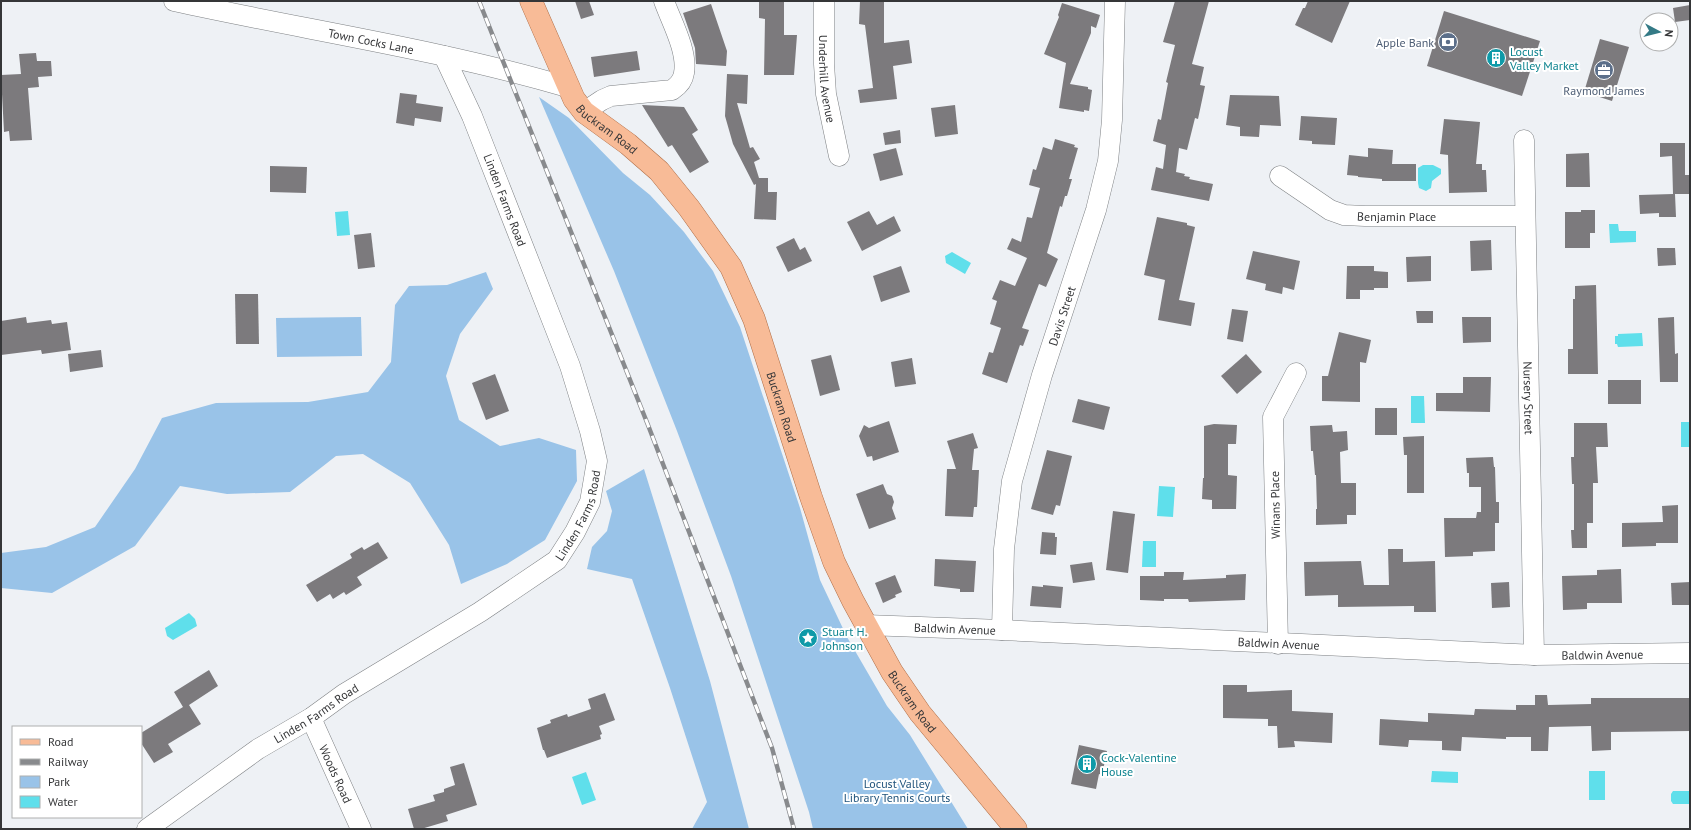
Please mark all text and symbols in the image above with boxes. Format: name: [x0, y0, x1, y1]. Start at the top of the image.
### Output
north arrow: [1639, 12, 1679, 52]
street label: Town Cocks Lane: [327, 25, 415, 57]
text: N: [1662, 29, 1676, 38]
bank icon: Apple Bank: [1437, 31, 1459, 53]
street label: Underhill Avenue: [817, 35, 839, 124]
place label: Apple Bank: [1376, 35, 1434, 50]
place label: Locust Valley Market: [1509, 44, 1579, 73]
building icon: Locust Valley Market: [1485, 47, 1507, 69]
office icon: Raymond James: [1593, 59, 1615, 81]
place label: Raymond James: [1563, 83, 1645, 98]
street label: Buckram Road: [573, 101, 641, 157]
street label: Linden Farms Road: [480, 152, 530, 248]
street label: Benjamin Place: [1357, 208, 1436, 224]
street label: Davis Street: [1045, 284, 1078, 347]
street label: Nursery Street: [1521, 361, 1537, 435]
street label: Buckram Road: [764, 370, 800, 444]
street label: Linden Farms Road: [551, 469, 603, 563]
street label: Winans Place: [1267, 471, 1283, 539]
street label: Baldwin Avenue: [914, 619, 996, 637]
place label: Stuart H. Johnson: [821, 624, 867, 653]
place icon: Stuart H. Johnson: [797, 627, 819, 649]
street label: Baldwin Avenue: [1237, 634, 1320, 652]
street label: Baldwin Avenue: [1561, 646, 1643, 662]
street label: Buckram Road: [885, 667, 940, 735]
street label: Linden Farms Road: [271, 680, 361, 746]
legend: [12, 726, 142, 818]
text: Road: [48, 734, 73, 749]
street label: Woods Road: [316, 742, 356, 805]
place label: Cock-Valentine House: [1101, 750, 1177, 779]
building icon: Cock-Valentine House: [1076, 753, 1098, 775]
text: Railway: [48, 754, 88, 769]
text: Park: [48, 774, 70, 789]
park label: Locust Valley Library Tennis Courts: [844, 776, 950, 805]
text: Water: [48, 794, 78, 809]

